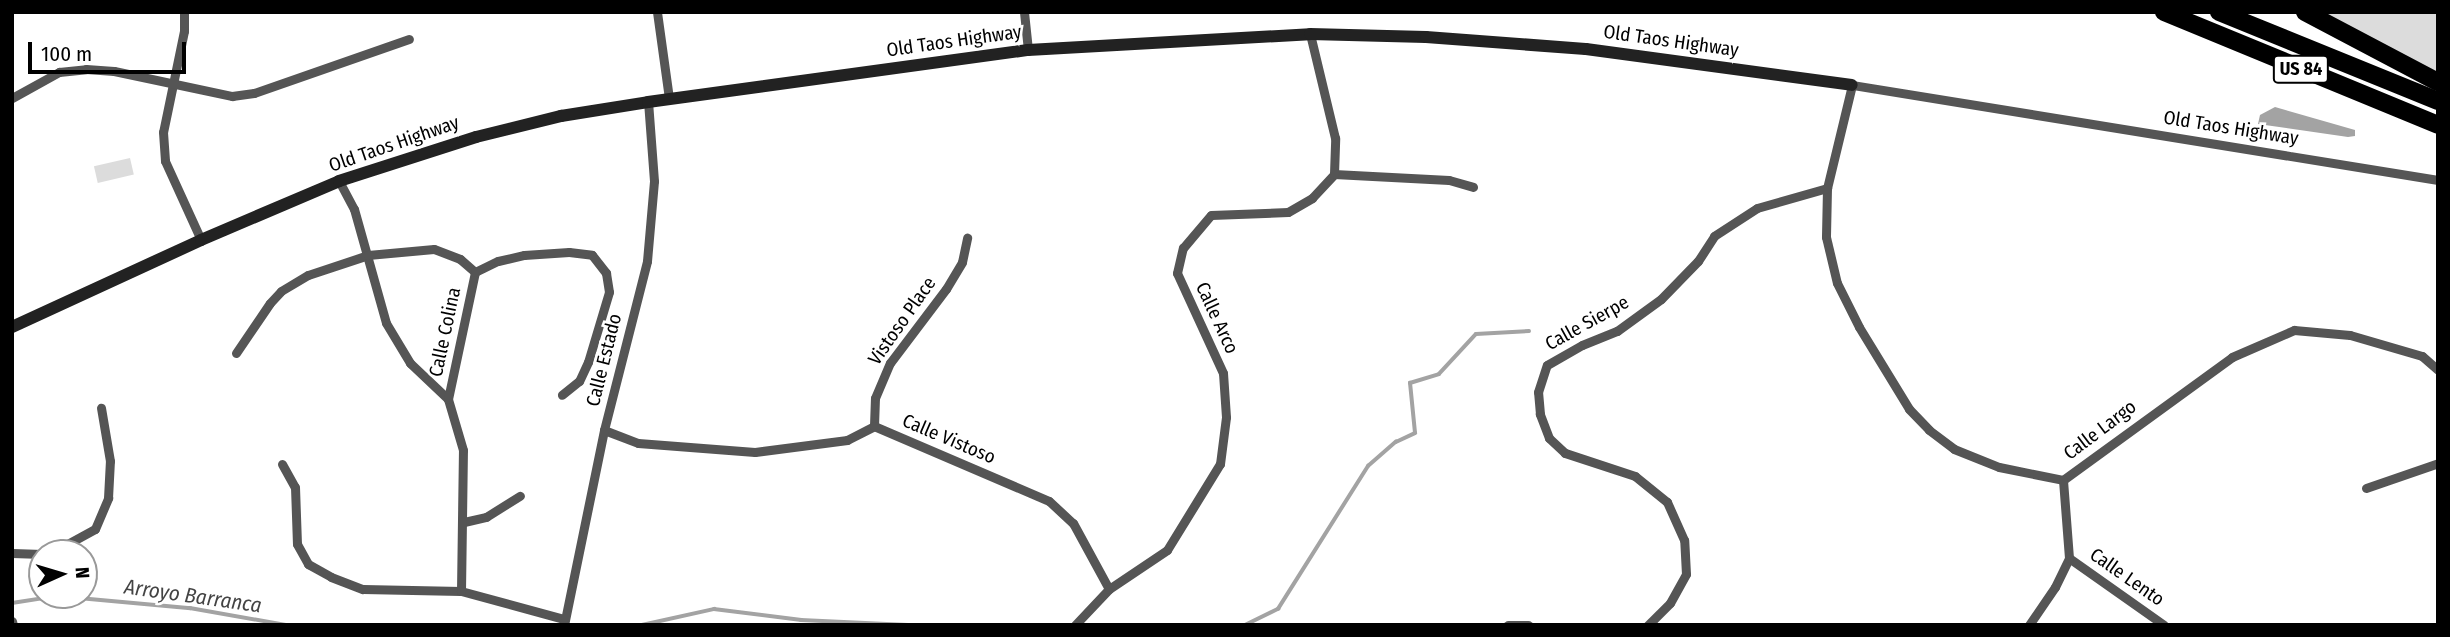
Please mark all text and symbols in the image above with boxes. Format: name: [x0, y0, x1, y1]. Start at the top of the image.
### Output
street label: Old Taos Highway: [885, 20, 1023, 62]
street label: Old Taos Highway: [1602, 20, 1740, 62]
scale bar: [32, 28, 189, 72]
text: 100 m: [41, 41, 92, 67]
road number: US 84: [2271, 55, 2331, 84]
street label: Old Taos Highway: [2162, 106, 2300, 150]
street label: Old Taos Highway: [326, 111, 462, 177]
street label: Vistoso Place: [863, 273, 941, 369]
street label: Calle Arco: [1191, 279, 1243, 357]
street label: Calle Colina: [424, 285, 466, 379]
street label: Calle Sierpe: [1541, 291, 1633, 355]
street label: Calle Estado: [581, 311, 627, 409]
street label: Calle Largo: [2059, 395, 2141, 465]
street label: Calle Vistoso: [899, 409, 999, 469]
north arrow: [28, 539, 98, 609]
street label: Calle Lento: [2085, 543, 2169, 611]
text: N: [71, 566, 94, 579]
water label: Arroyo Barranca: [123, 574, 263, 618]

